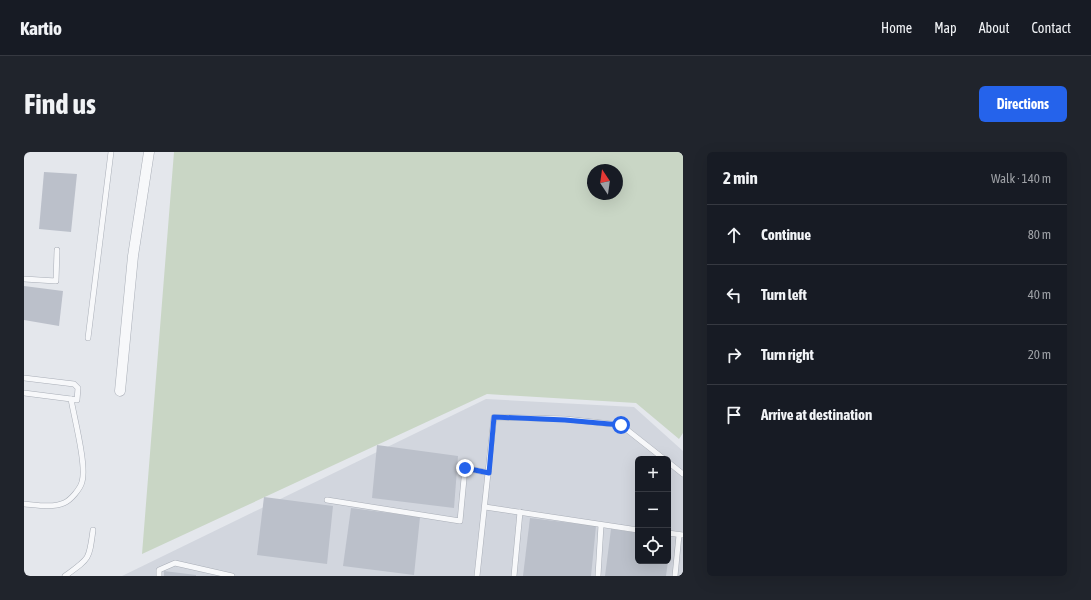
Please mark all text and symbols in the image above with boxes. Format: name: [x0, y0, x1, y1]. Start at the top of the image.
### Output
text: Kartio: [20, 17, 62, 39]
text: Home: [881, 20, 912, 36]
text: Map: [934, 20, 957, 36]
text: About: [979, 20, 1010, 36]
text: Contact: [1032, 20, 1071, 36]
button: Directions: [979, 86, 1067, 122]
text: Find us: [24, 88, 96, 120]
north arrow: [587, 164, 623, 200]
text: 2 min: [723, 168, 758, 188]
text: Walk · 140 m: [991, 171, 1051, 186]
icon: ahead: [723, 224, 745, 246]
text: Continue: [761, 226, 811, 243]
text: 80 m: [1028, 227, 1051, 242]
icon: left: [723, 284, 745, 306]
text: Turn left: [761, 286, 807, 303]
text: 40 m: [1028, 287, 1051, 302]
icon: right: [723, 344, 745, 366]
text: Turn right: [761, 346, 814, 363]
text: 20 m: [1028, 347, 1051, 362]
icon: arrive: [723, 404, 745, 426]
text: Arrive at destination: [761, 406, 872, 423]
route start: [612, 416, 630, 434]
map controls: [635, 456, 671, 564]
button: +: [635, 456, 671, 492]
route end: [456, 459, 474, 477]
button: −: [635, 492, 671, 528]
button: locate: [635, 528, 671, 564]

